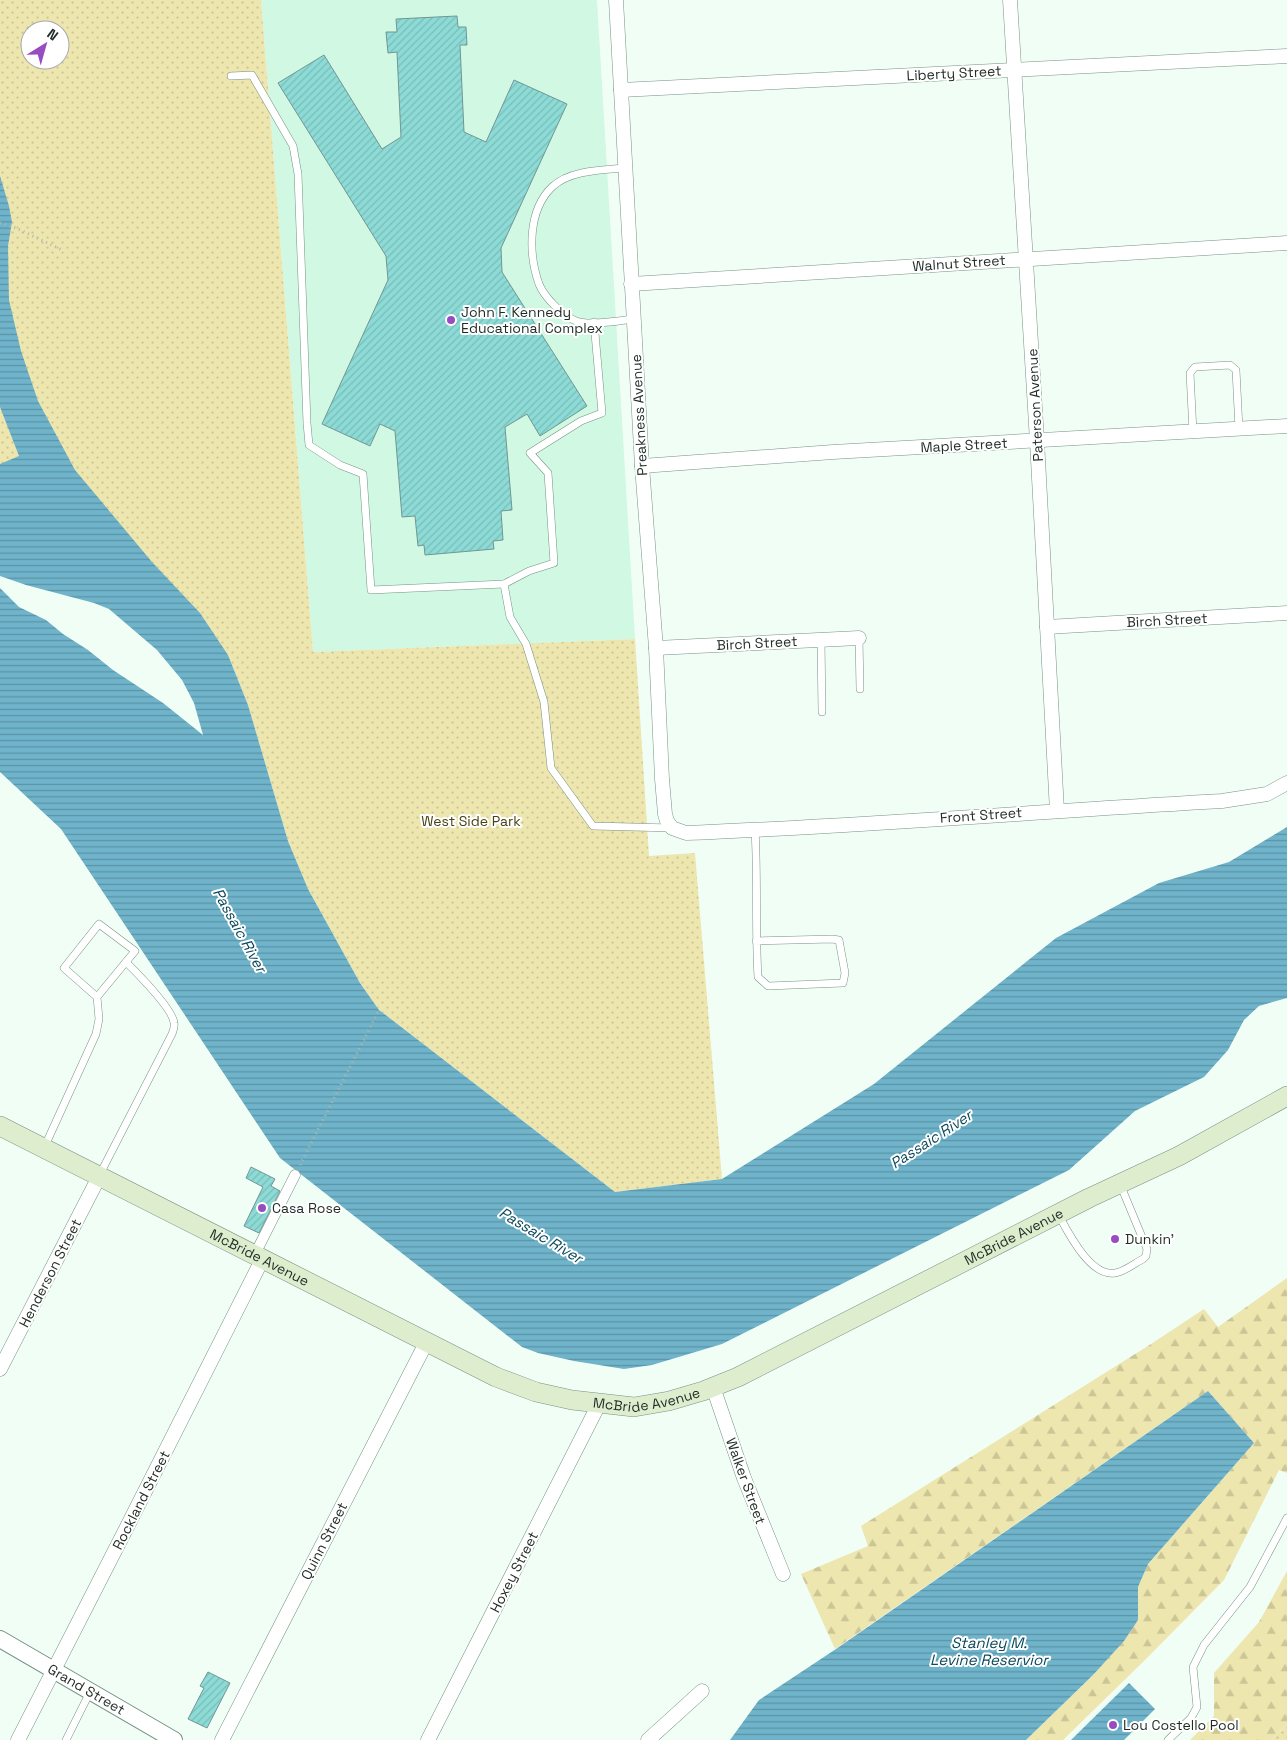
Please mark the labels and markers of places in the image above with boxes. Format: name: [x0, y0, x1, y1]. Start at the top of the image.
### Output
place label: John F. Kennedy Educational Complex: [461, 303, 603, 337]
marker: John F. Kennedy Educational Complex: [445, 314, 457, 326]
place label: Casa Rose: [272, 1199, 341, 1217]
marker: Casa Rose: [256, 1202, 268, 1214]
place label: Dunkin': [1125, 1230, 1174, 1248]
marker: Dunkin': [1109, 1233, 1121, 1245]
place label: Lou Costello Pool: [1123, 1716, 1239, 1734]
marker: Lou Costello Pool: [1107, 1719, 1119, 1731]

